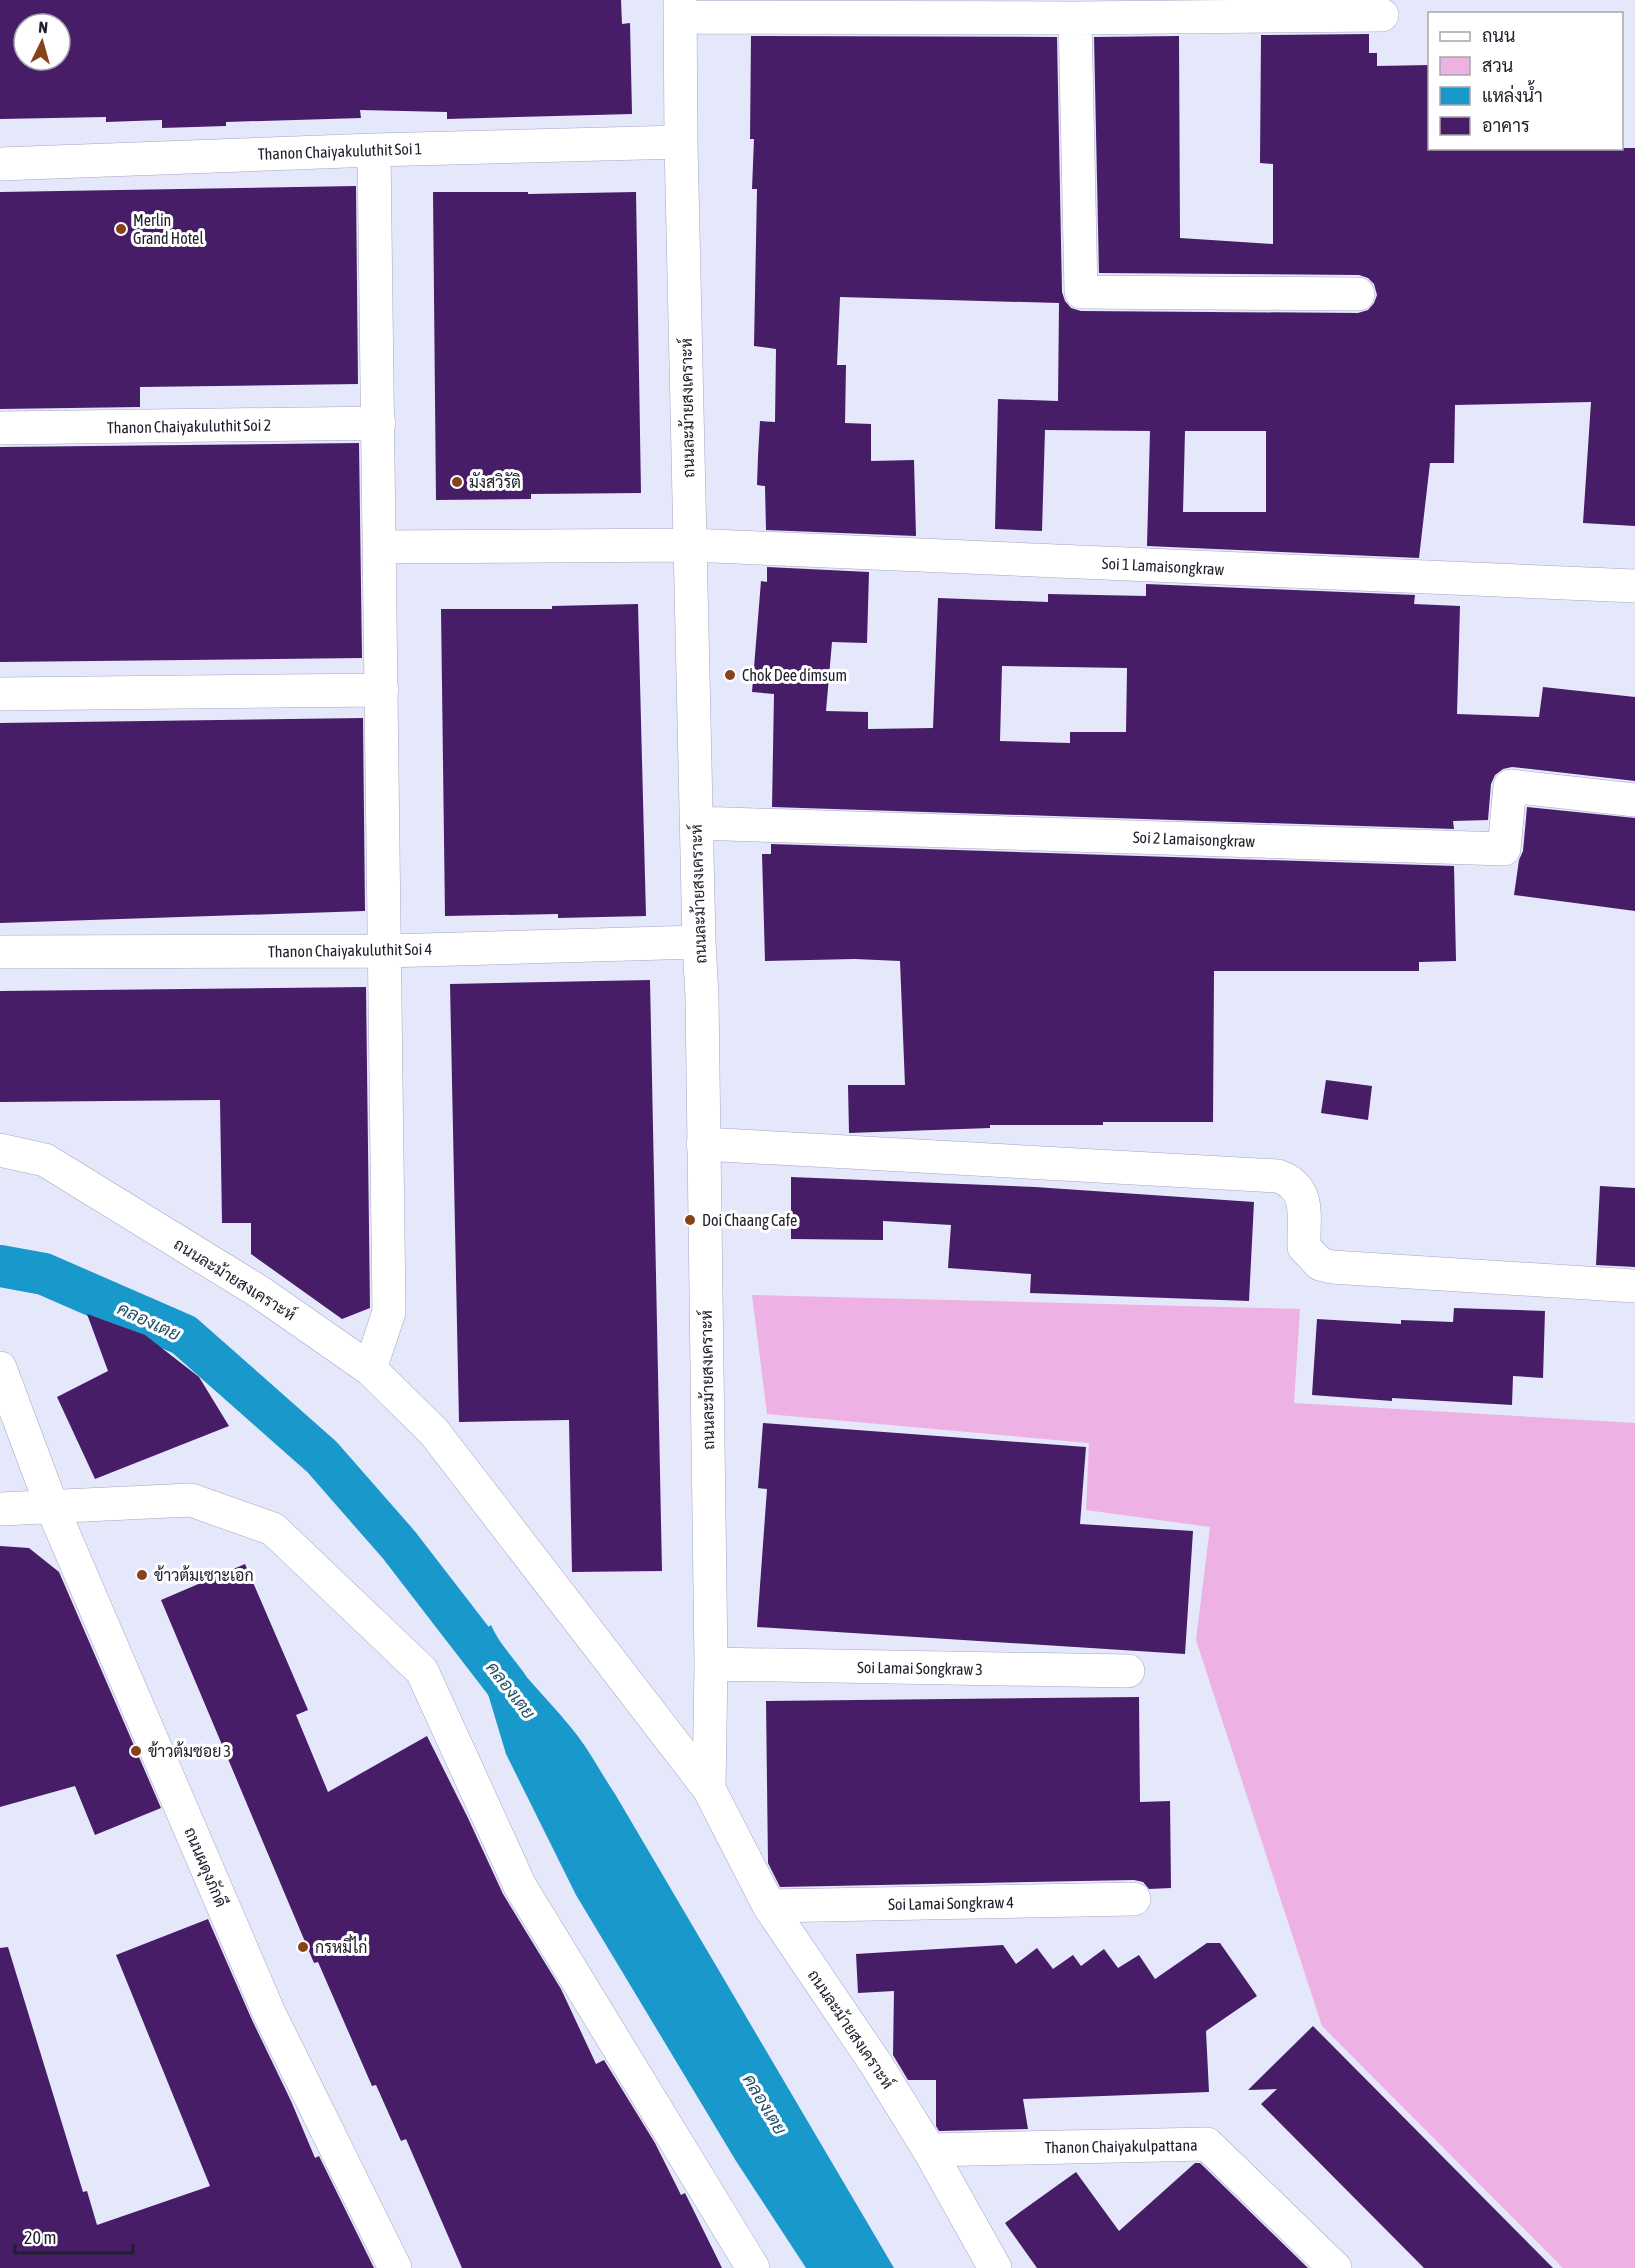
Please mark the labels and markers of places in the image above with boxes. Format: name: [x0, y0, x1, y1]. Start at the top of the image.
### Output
place label: Merlin Grand Hotel: [133, 211, 204, 247]
marker: Merlin Grand Hotel: [114, 222, 128, 236]
place label: มังสวิรัติ: [469, 472, 521, 491]
marker: มังสวิรัติ: [450, 475, 464, 489]
place label: Chok Dee dimsum: [742, 666, 847, 684]
marker: Chok Dee dimsum: [723, 668, 737, 682]
place label: Doi Chaang Cafe: [702, 1211, 797, 1230]
marker: Doi Chaang Cafe: [683, 1213, 697, 1227]
place label: ข้าวต้มเซาะเอก: [154, 1565, 254, 1584]
marker: ข้าวต้มเซาะเอก: [135, 1568, 149, 1582]
place label: ข้าวต้มซอย 3: [148, 1741, 231, 1760]
marker: ข้าวต้มซอย 3: [129, 1744, 143, 1758]
place label: กรหมี่ไก่: [315, 1933, 367, 1956]
marker: กรหมี่ไก่: [296, 1940, 310, 1954]

